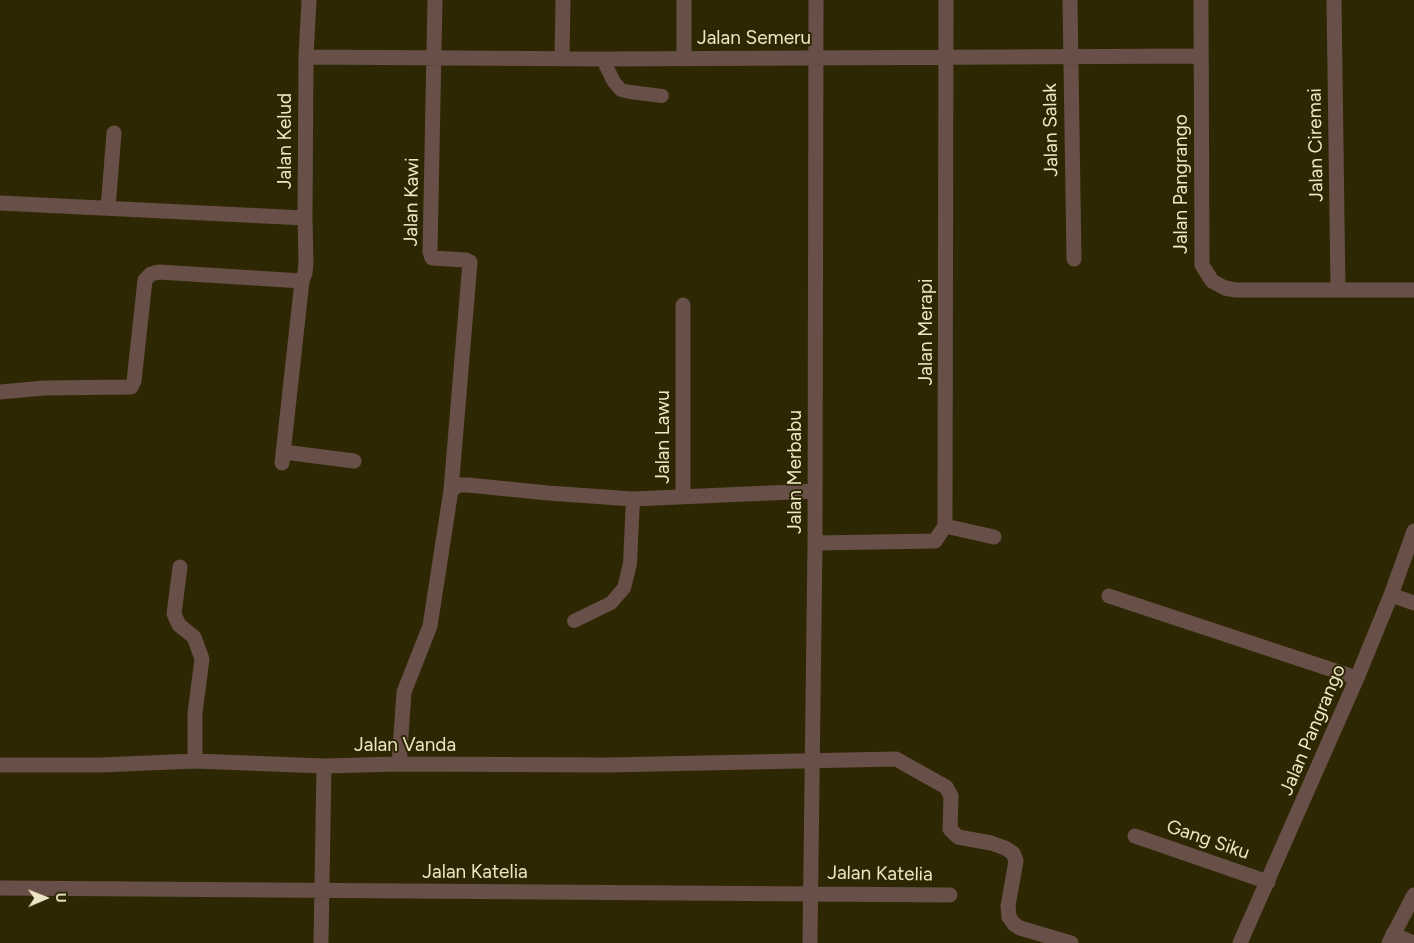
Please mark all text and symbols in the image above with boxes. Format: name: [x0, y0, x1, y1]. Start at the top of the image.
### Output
street label: Jalan Semeru: [697, 27, 811, 49]
street label: Jalan Salak: [1039, 83, 1063, 177]
street label: Jalan Ciremai: [1304, 88, 1328, 202]
street label: Jalan Kelud: [274, 93, 296, 189]
street label: Jalan Pangrango: [1170, 114, 1192, 254]
street label: Jalan Kawi: [400, 157, 424, 247]
street label: Jalan Merapi: [915, 279, 937, 385]
street label: Jalan Lawu: [652, 390, 674, 484]
street label: Jalan Merbabu: [784, 410, 806, 534]
street label: Jalan Pangrango: [1275, 661, 1351, 799]
street label: Jalan Vanda: [354, 734, 456, 756]
street label: Gang Siku: [1163, 815, 1253, 865]
street label: Jalan Katelia: [422, 861, 528, 883]
street label: Jalan Katelia: [827, 862, 933, 886]
north arrow: [20, 873, 70, 923]
text: U: [52, 893, 69, 903]

